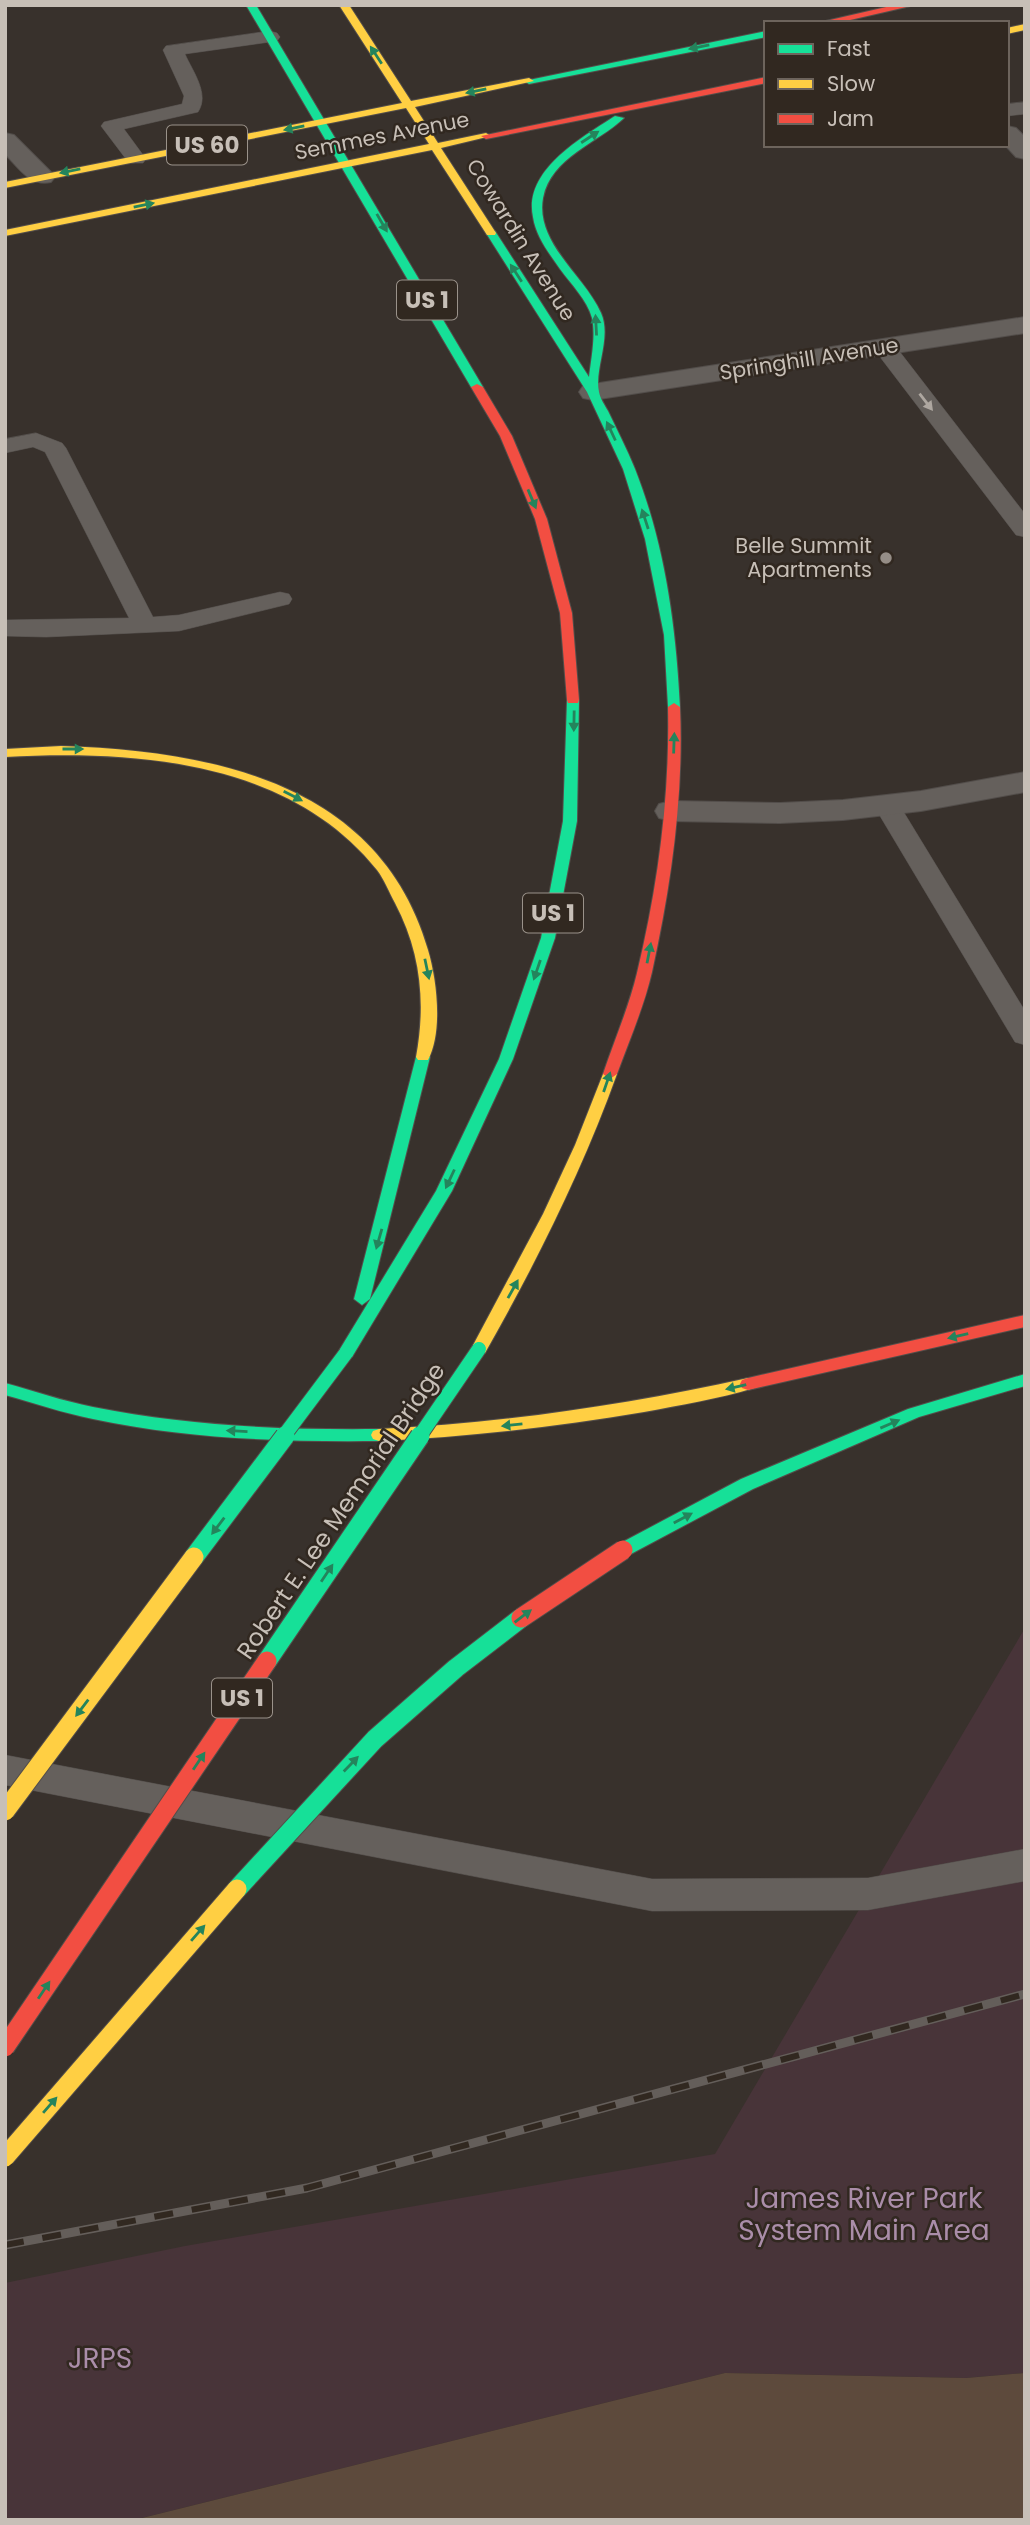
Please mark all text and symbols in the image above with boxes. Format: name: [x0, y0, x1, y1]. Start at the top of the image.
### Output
legend: [764, 21, 1009, 147]
text: Fast: [827, 34, 870, 63]
one-way arrow: [688, 42, 710, 53]
one-way arrow: [370, 45, 383, 65]
text: Slow: [827, 69, 875, 98]
one-way arrow: [465, 86, 487, 97]
street label: Semmes Avenue: [292, 104, 472, 167]
text: Jam: [827, 104, 874, 133]
one-way arrow: [283, 123, 305, 134]
road number: US 60: [167, 126, 247, 164]
one-way arrow: [581, 131, 600, 144]
street label: Cowardin Avenue: [460, 153, 583, 326]
one-way arrow: [59, 166, 81, 177]
one-way arrow: [133, 200, 155, 211]
one-way arrow: [376, 214, 388, 233]
one-way arrow: [510, 263, 523, 283]
road number: US 1: [397, 280, 457, 320]
one-way arrow: [590, 314, 601, 336]
street label: Springhill Avenue: [717, 330, 900, 387]
one-way arrow: [919, 393, 934, 411]
one-way arrow: [605, 420, 616, 441]
one-way arrow: [527, 489, 538, 510]
one-way arrow: [639, 508, 649, 529]
place label: Belle Summit Apartments: [735, 531, 872, 584]
marker: Belle Summit Apartments: [878, 550, 894, 566]
one-way arrow: [568, 711, 579, 733]
one-way arrow: [669, 732, 680, 754]
one-way arrow: [63, 743, 85, 755]
one-way arrow: [283, 791, 303, 802]
road number: US 1: [523, 893, 583, 932]
one-way arrow: [643, 942, 654, 964]
one-way arrow: [421, 958, 432, 980]
one-way arrow: [531, 959, 542, 980]
one-way arrow: [602, 1072, 613, 1093]
one-way arrow: [444, 1169, 455, 1189]
one-way arrow: [374, 1229, 384, 1250]
one-way arrow: [507, 1279, 519, 1299]
one-way arrow: [947, 1331, 969, 1342]
street label: Robert E. Lee Memorial Bridge: [229, 1356, 453, 1666]
one-way arrow: [725, 1382, 747, 1393]
one-way arrow: [880, 1418, 901, 1429]
one-way arrow: [501, 1420, 523, 1431]
one-way arrow: [225, 1425, 247, 1436]
one-way arrow: [673, 1512, 693, 1524]
one-way arrow: [211, 1517, 225, 1535]
one-way arrow: [320, 1563, 333, 1583]
one-way arrow: [514, 1609, 532, 1624]
road number: US 1: [212, 1679, 272, 1718]
one-way arrow: [75, 1699, 89, 1717]
one-way arrow: [192, 1752, 205, 1771]
one-way arrow: [342, 1756, 358, 1773]
one-way arrow: [190, 1924, 206, 1942]
one-way arrow: [37, 1980, 50, 2000]
one-way arrow: [42, 2097, 57, 2114]
park label: James River Park System Main Area: [738, 2179, 990, 2250]
park label: JRPS: [68, 2339, 132, 2378]

